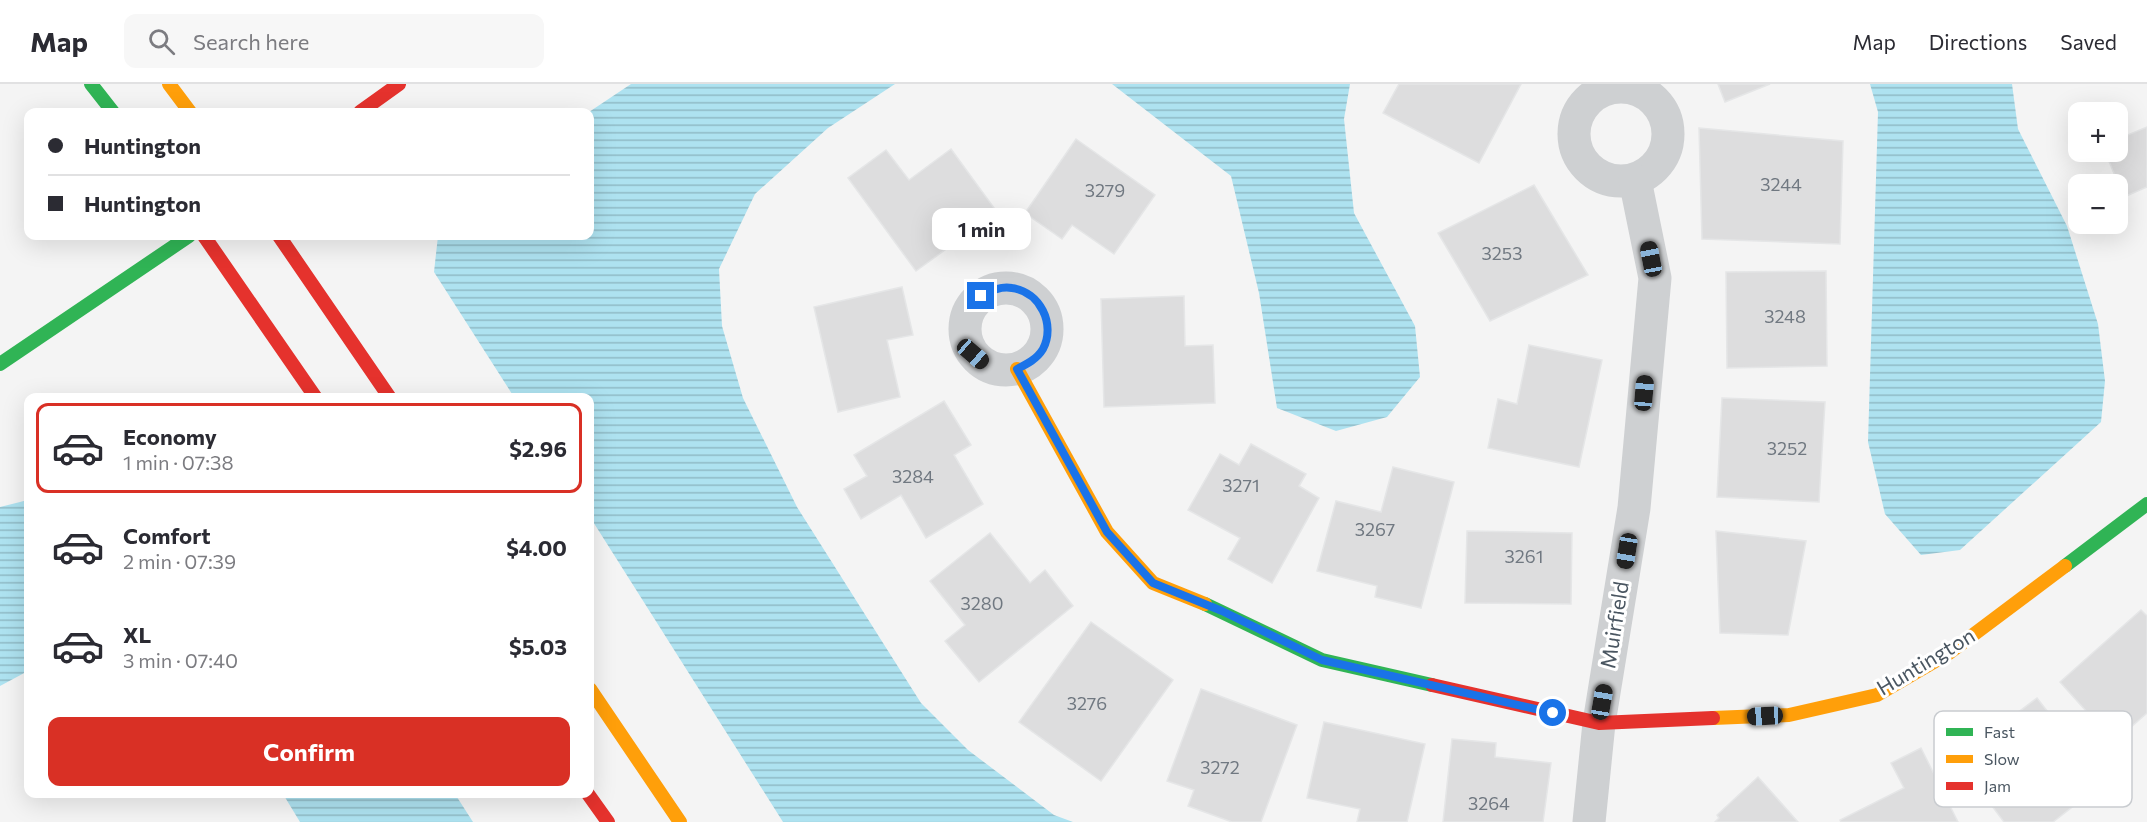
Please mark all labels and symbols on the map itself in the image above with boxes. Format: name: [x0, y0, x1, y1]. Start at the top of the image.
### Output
house number: 3244: [1760, 173, 1802, 195]
house number: 3279: [1085, 179, 1125, 201]
callout: 1 min: [932, 209, 1030, 251]
car: [1639, 240, 1663, 278]
house number: 3253: [1482, 242, 1522, 264]
route end: [967, 282, 994, 309]
house number: 3248: [1764, 305, 1806, 327]
car: [954, 335, 992, 373]
car: [1633, 374, 1655, 412]
house number: 3252: [1767, 437, 1807, 459]
house number: 3284: [892, 465, 934, 487]
house number: 3271: [1222, 474, 1260, 496]
house number: 3267: [1355, 518, 1395, 540]
car: [1615, 532, 1639, 570]
house number: 3261: [1505, 545, 1543, 567]
street label: Muirfield: [1594, 579, 1633, 670]
house number: 3280: [961, 592, 1003, 614]
street label: Huntington: [1872, 622, 1979, 700]
car: [1590, 683, 1614, 721]
house number: 3276: [1067, 692, 1107, 714]
route start: [1539, 699, 1566, 726]
car: [1747, 706, 1783, 726]
legend: [1934, 711, 2132, 807]
text: Fast: [1984, 722, 2015, 741]
text: Slow: [1984, 749, 2020, 768]
house number: 3272: [1200, 756, 1240, 778]
text: Jam: [1984, 776, 2011, 795]
house number: 3264: [1468, 792, 1510, 814]

